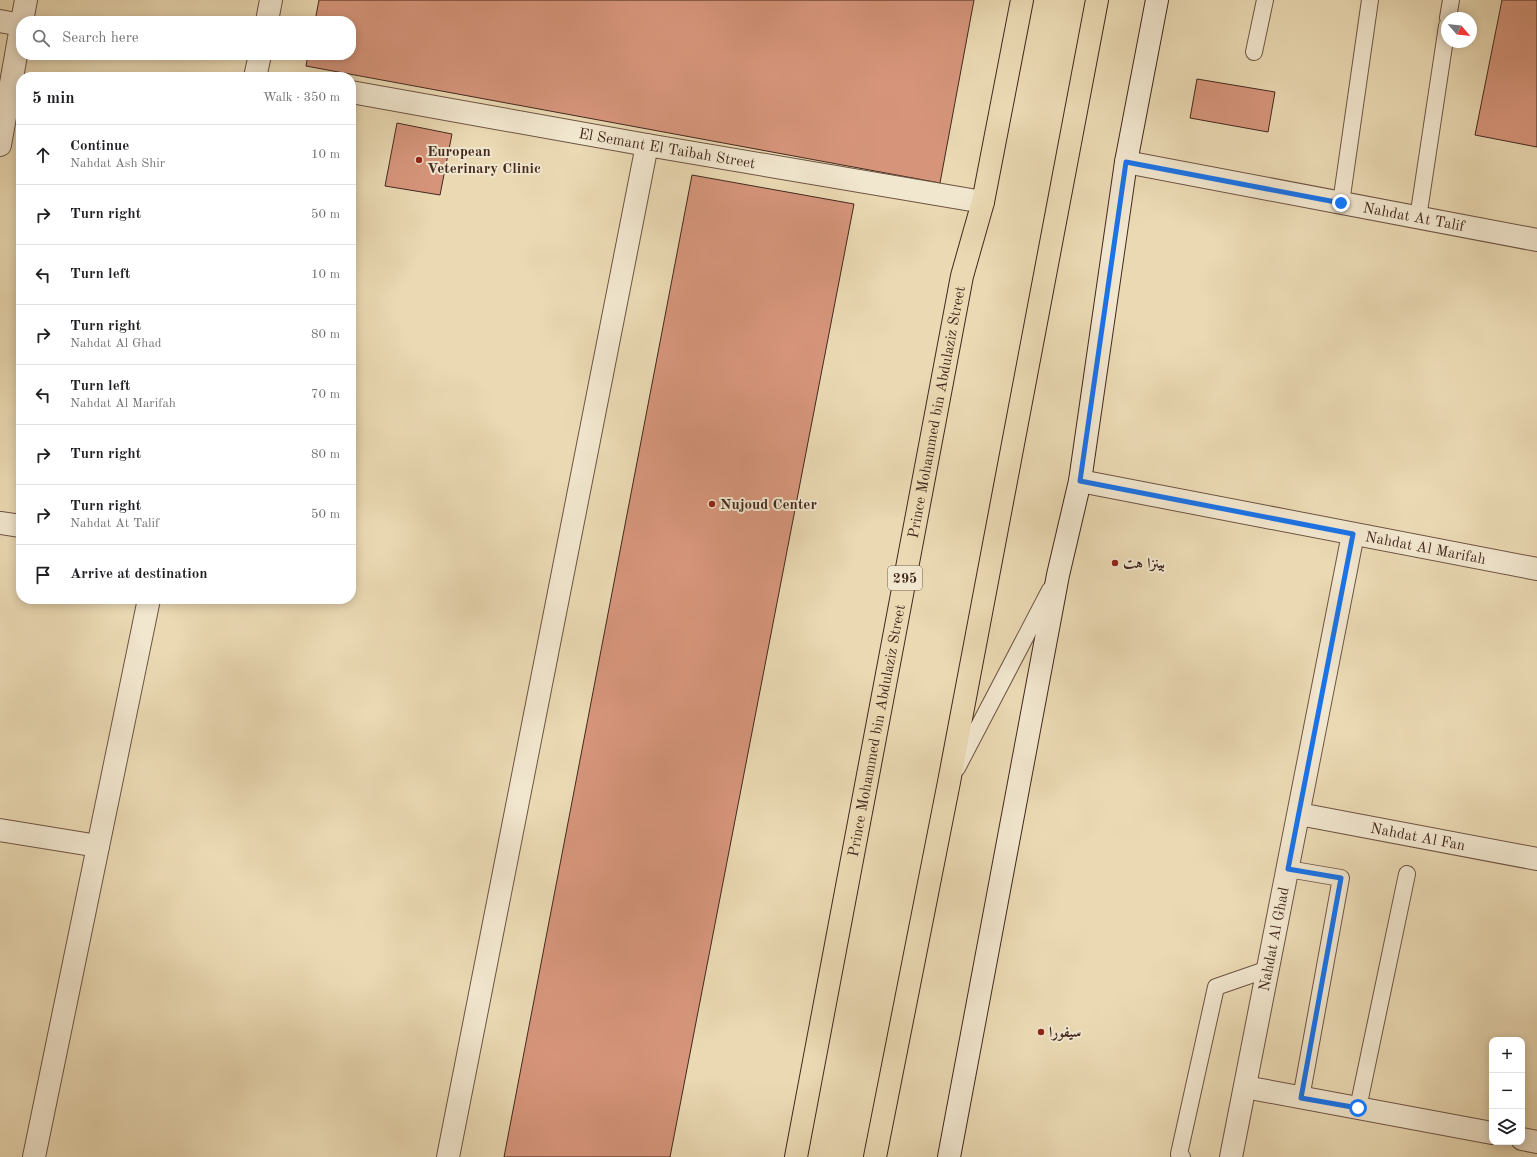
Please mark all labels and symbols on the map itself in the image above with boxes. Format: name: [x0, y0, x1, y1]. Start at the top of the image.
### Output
north arrow: [1441, 12, 1477, 48]
street label: El Semant El Taibah Street: [577, 127, 756, 172]
place label: European Veterinary Clinic: [427, 145, 541, 177]
marker: European Veterinary Clinic: [414, 155, 424, 165]
route end: [1332, 194, 1350, 212]
street label: Nahdat At Talif: [1361, 201, 1467, 235]
street label: Prince Mohammed bin Abdulaziz Street: [907, 285, 969, 540]
place label: Nujoud Center: [720, 498, 817, 513]
marker: Nujoud Center: [707, 499, 717, 509]
street label: Nahdat Al Marifah: [1364, 530, 1487, 568]
place label: بينزا هت: [1123, 556, 1165, 572]
marker: بينزا هت: [1110, 558, 1120, 568]
road number: 295: [888, 566, 922, 590]
street label: Prince Mohammed bin Abdulaziz Street: [847, 603, 909, 858]
street label: Nahdat Al Fan: [1369, 822, 1466, 854]
street label: Nahdat Al Ghad: [1258, 886, 1293, 993]
place label: سيفورا: [1049, 1025, 1081, 1041]
marker: سيفورا: [1036, 1027, 1046, 1037]
route start: [1349, 1099, 1367, 1117]

